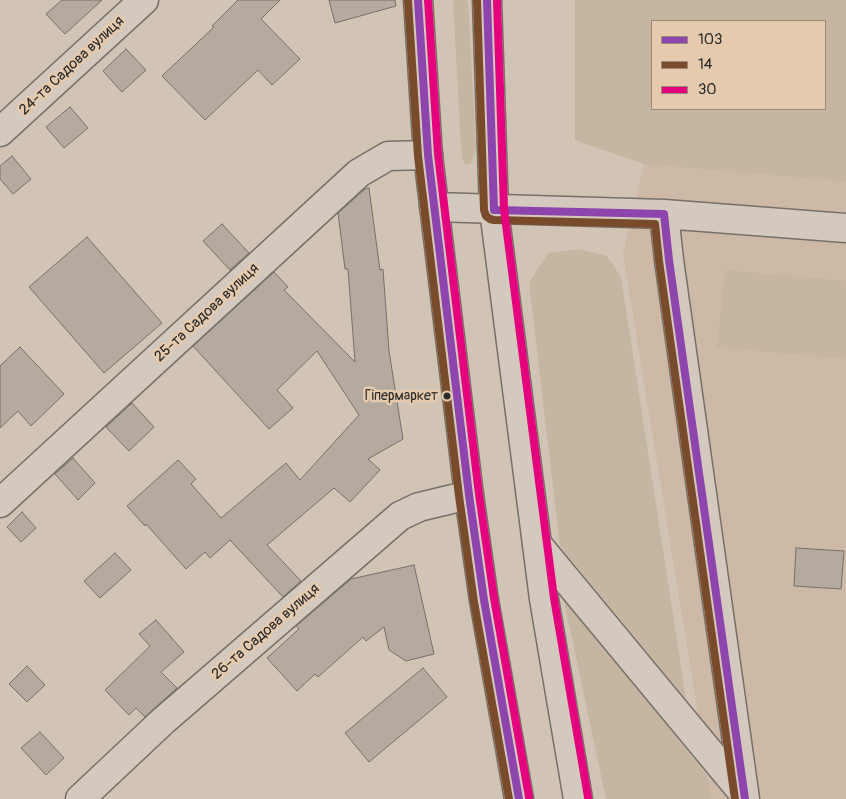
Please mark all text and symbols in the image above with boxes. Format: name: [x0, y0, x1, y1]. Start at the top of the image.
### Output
street label: 24-та Садова вулиця: [16, 13, 128, 119]
legend: [651, 20, 826, 110]
text: 103: [698, 30, 722, 49]
text: 14: [698, 55, 713, 74]
text: 30: [698, 80, 717, 99]
street label: 25-та Садова вулиця: [151, 260, 263, 366]
place label: Гіпермаркет: [365, 388, 438, 404]
marker: Гіпермаркет: [442, 391, 452, 401]
street label: 26-та Садова вулиця: [208, 580, 324, 684]

